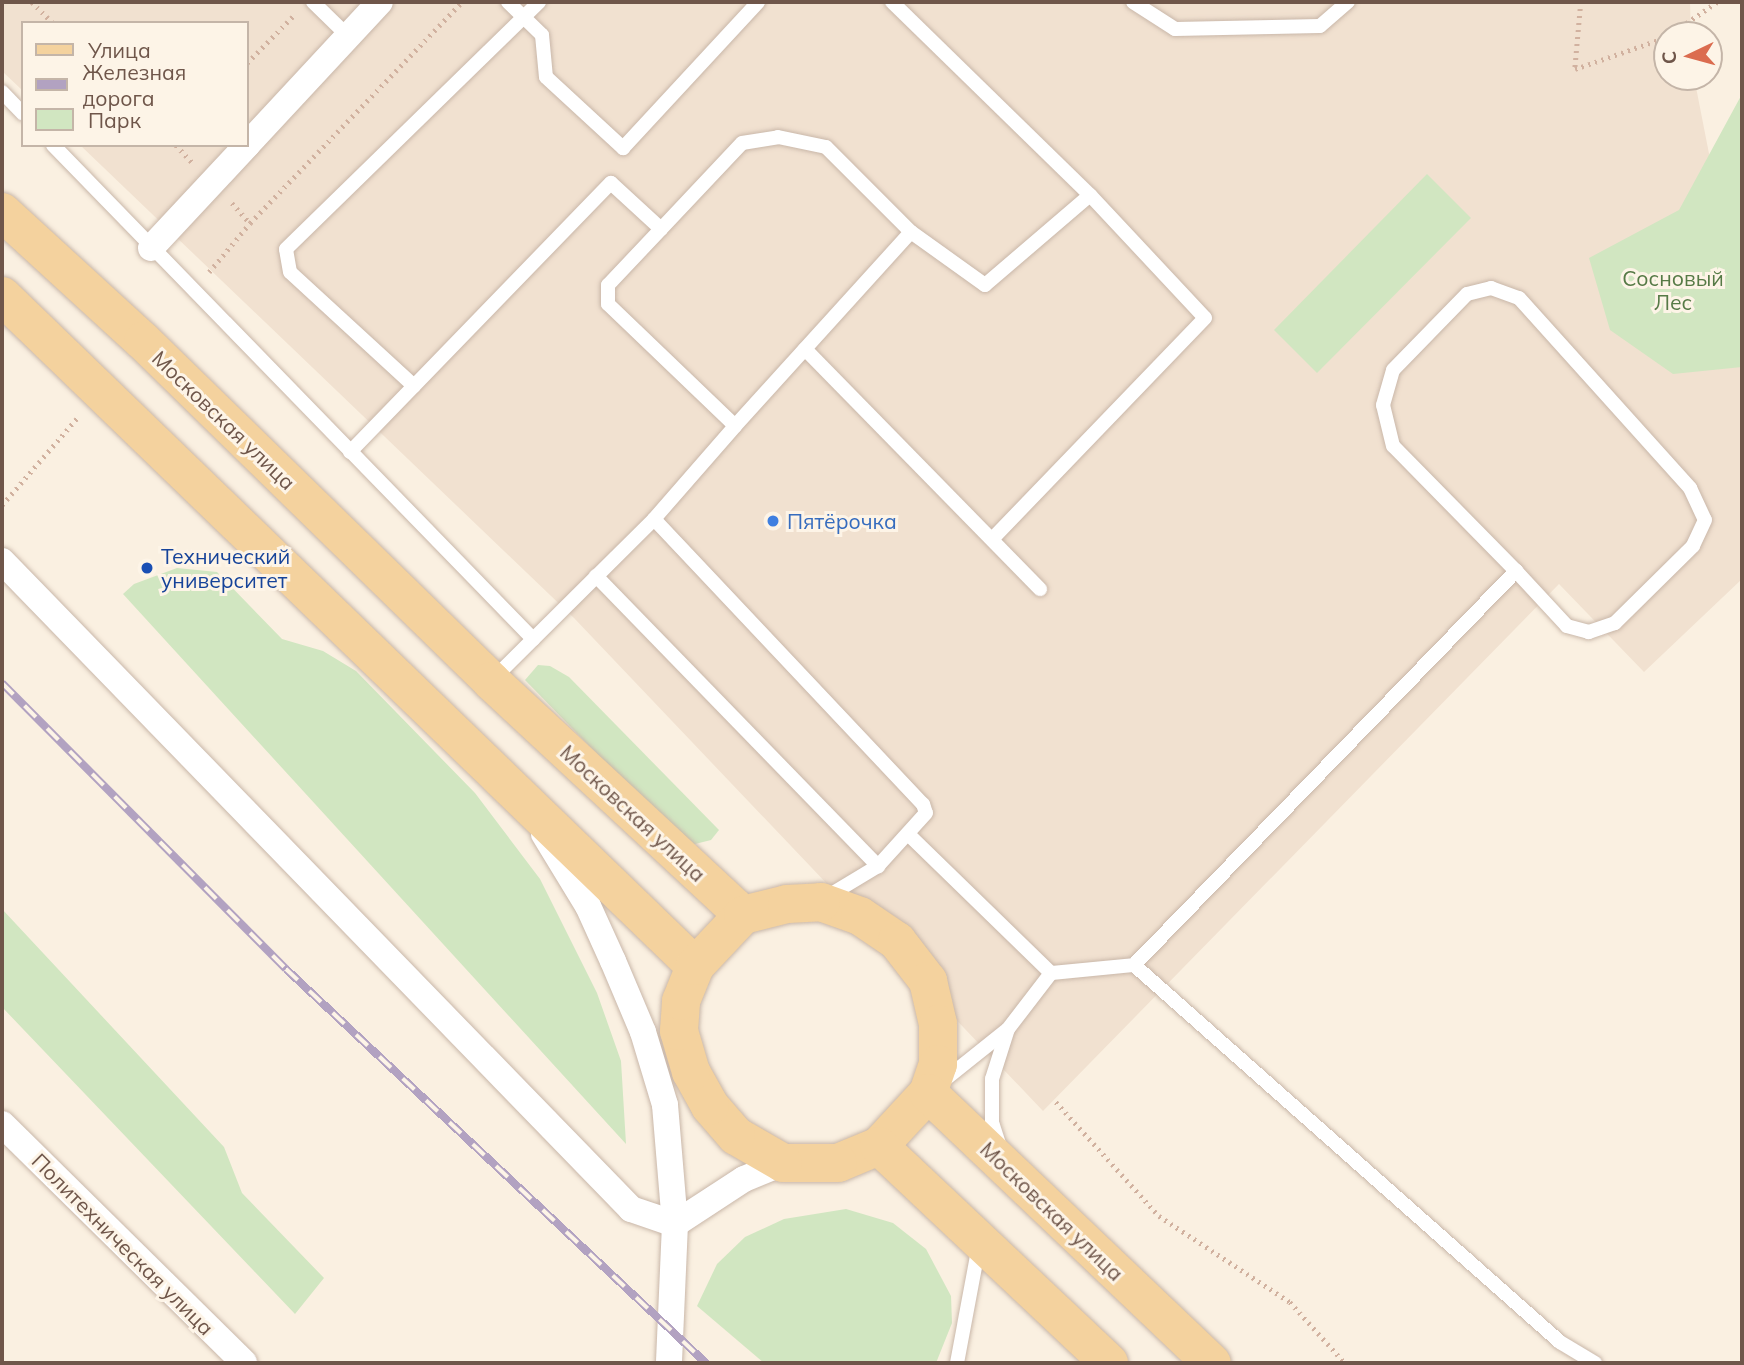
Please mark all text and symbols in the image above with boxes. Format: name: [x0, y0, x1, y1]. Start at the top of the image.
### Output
legend: [21, 21, 248, 147]
north arrow: [1653, 21, 1723, 91]
text: Улица: [88, 37, 151, 63]
text: С: [1657, 50, 1682, 65]
text: Железная дорога: [82, 59, 186, 111]
text: Парк: [88, 107, 141, 133]
park label: Сосновый Лес: [1622, 265, 1724, 315]
street label: Московская улица: [147, 345, 301, 495]
place label: Пятёрочка: [787, 508, 897, 534]
marker: Пятёрочка: [765, 513, 781, 529]
place label: Технический университет: [161, 543, 290, 593]
marker: Технический университет: [139, 560, 155, 576]
street label: Московская улица: [555, 739, 711, 887]
street label: Московская улица: [975, 1136, 1129, 1286]
street label: Политехническая улица: [27, 1148, 219, 1340]

